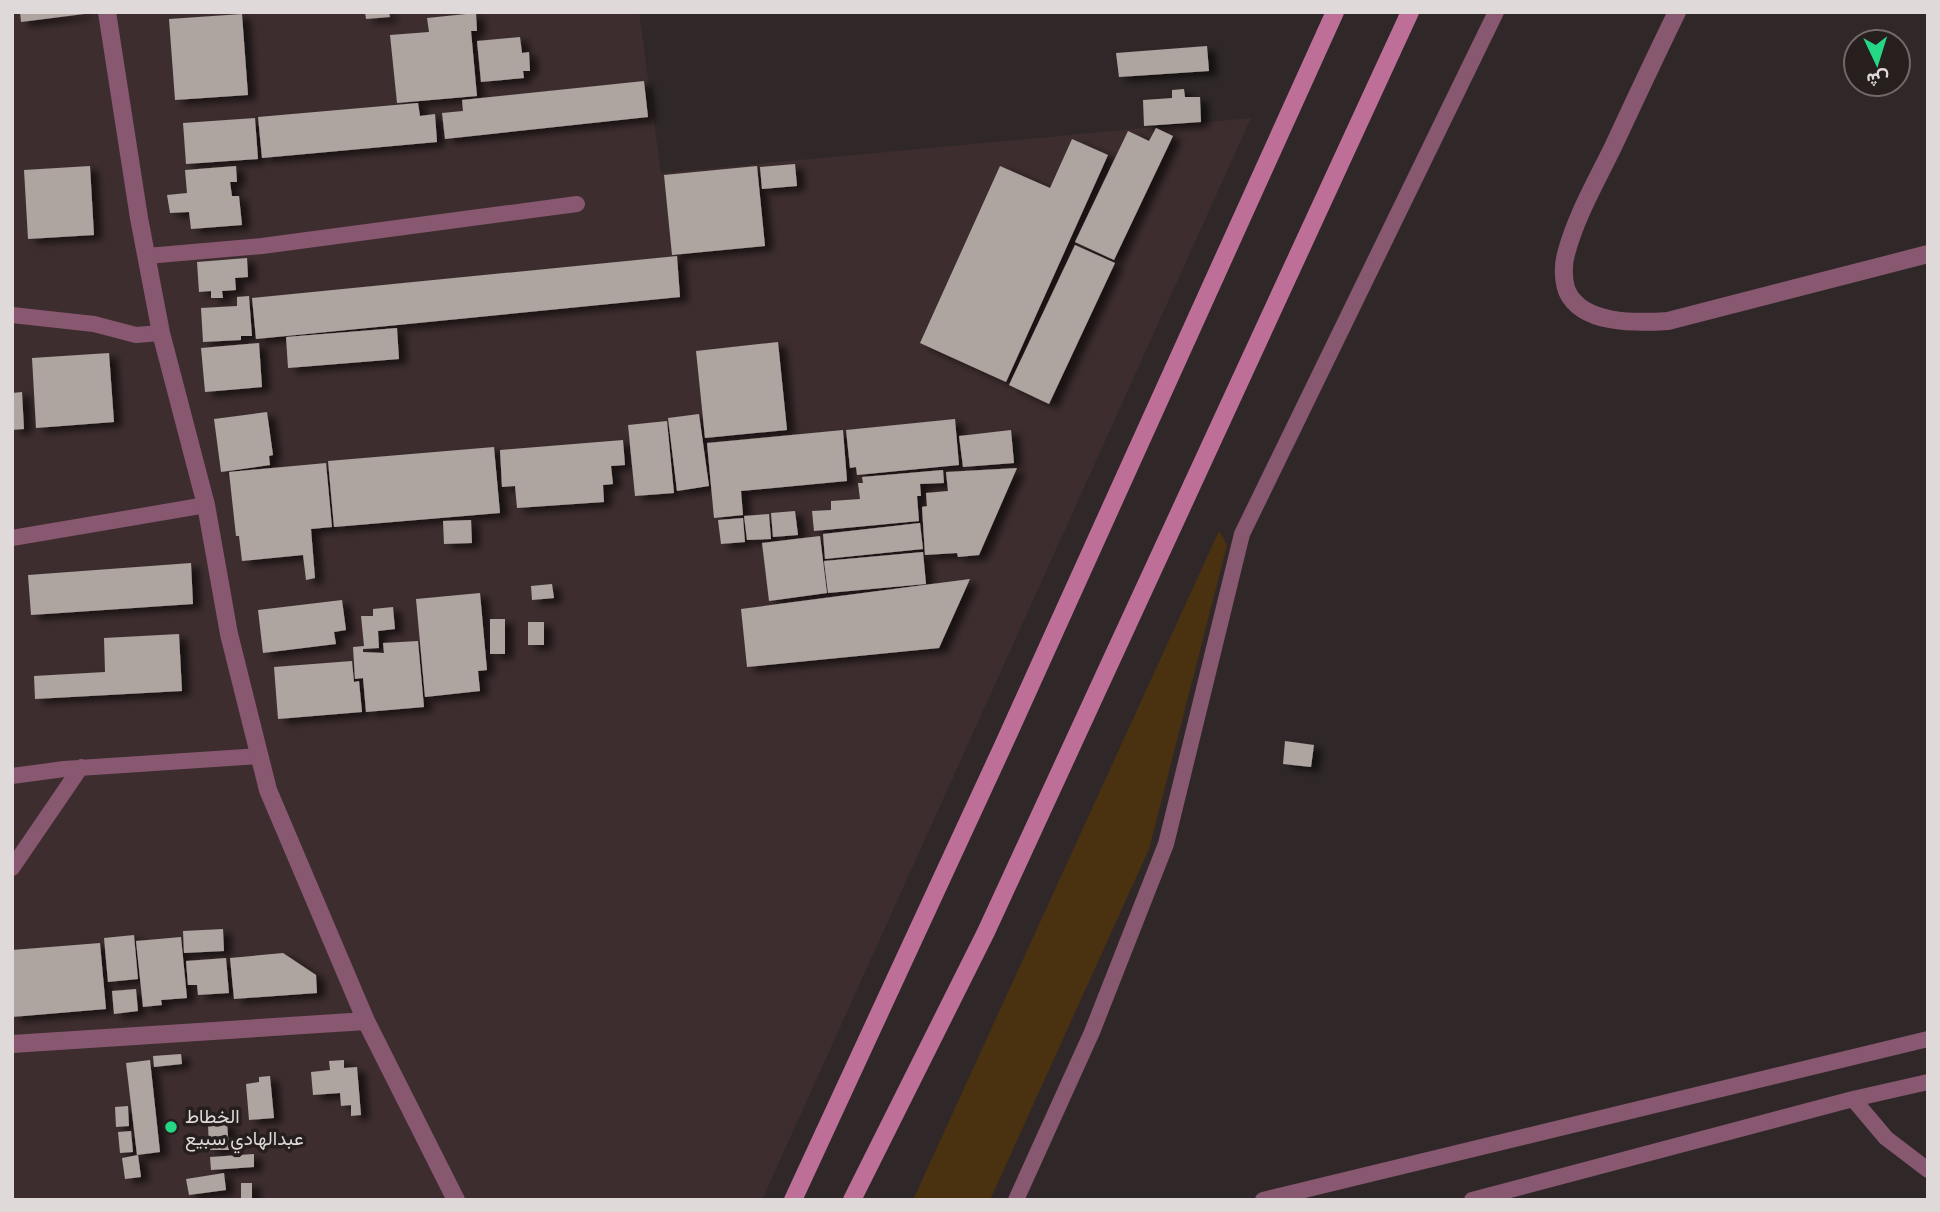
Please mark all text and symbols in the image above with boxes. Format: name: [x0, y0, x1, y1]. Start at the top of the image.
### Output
north arrow: [1842, 28, 1912, 98]
text: ش: [1866, 66, 1890, 94]
place label: الخطاط عبدالهادي سبيع: [185, 1103, 304, 1154]
marker: الخطاط عبدالهادي سبيع: [163, 1119, 179, 1135]

